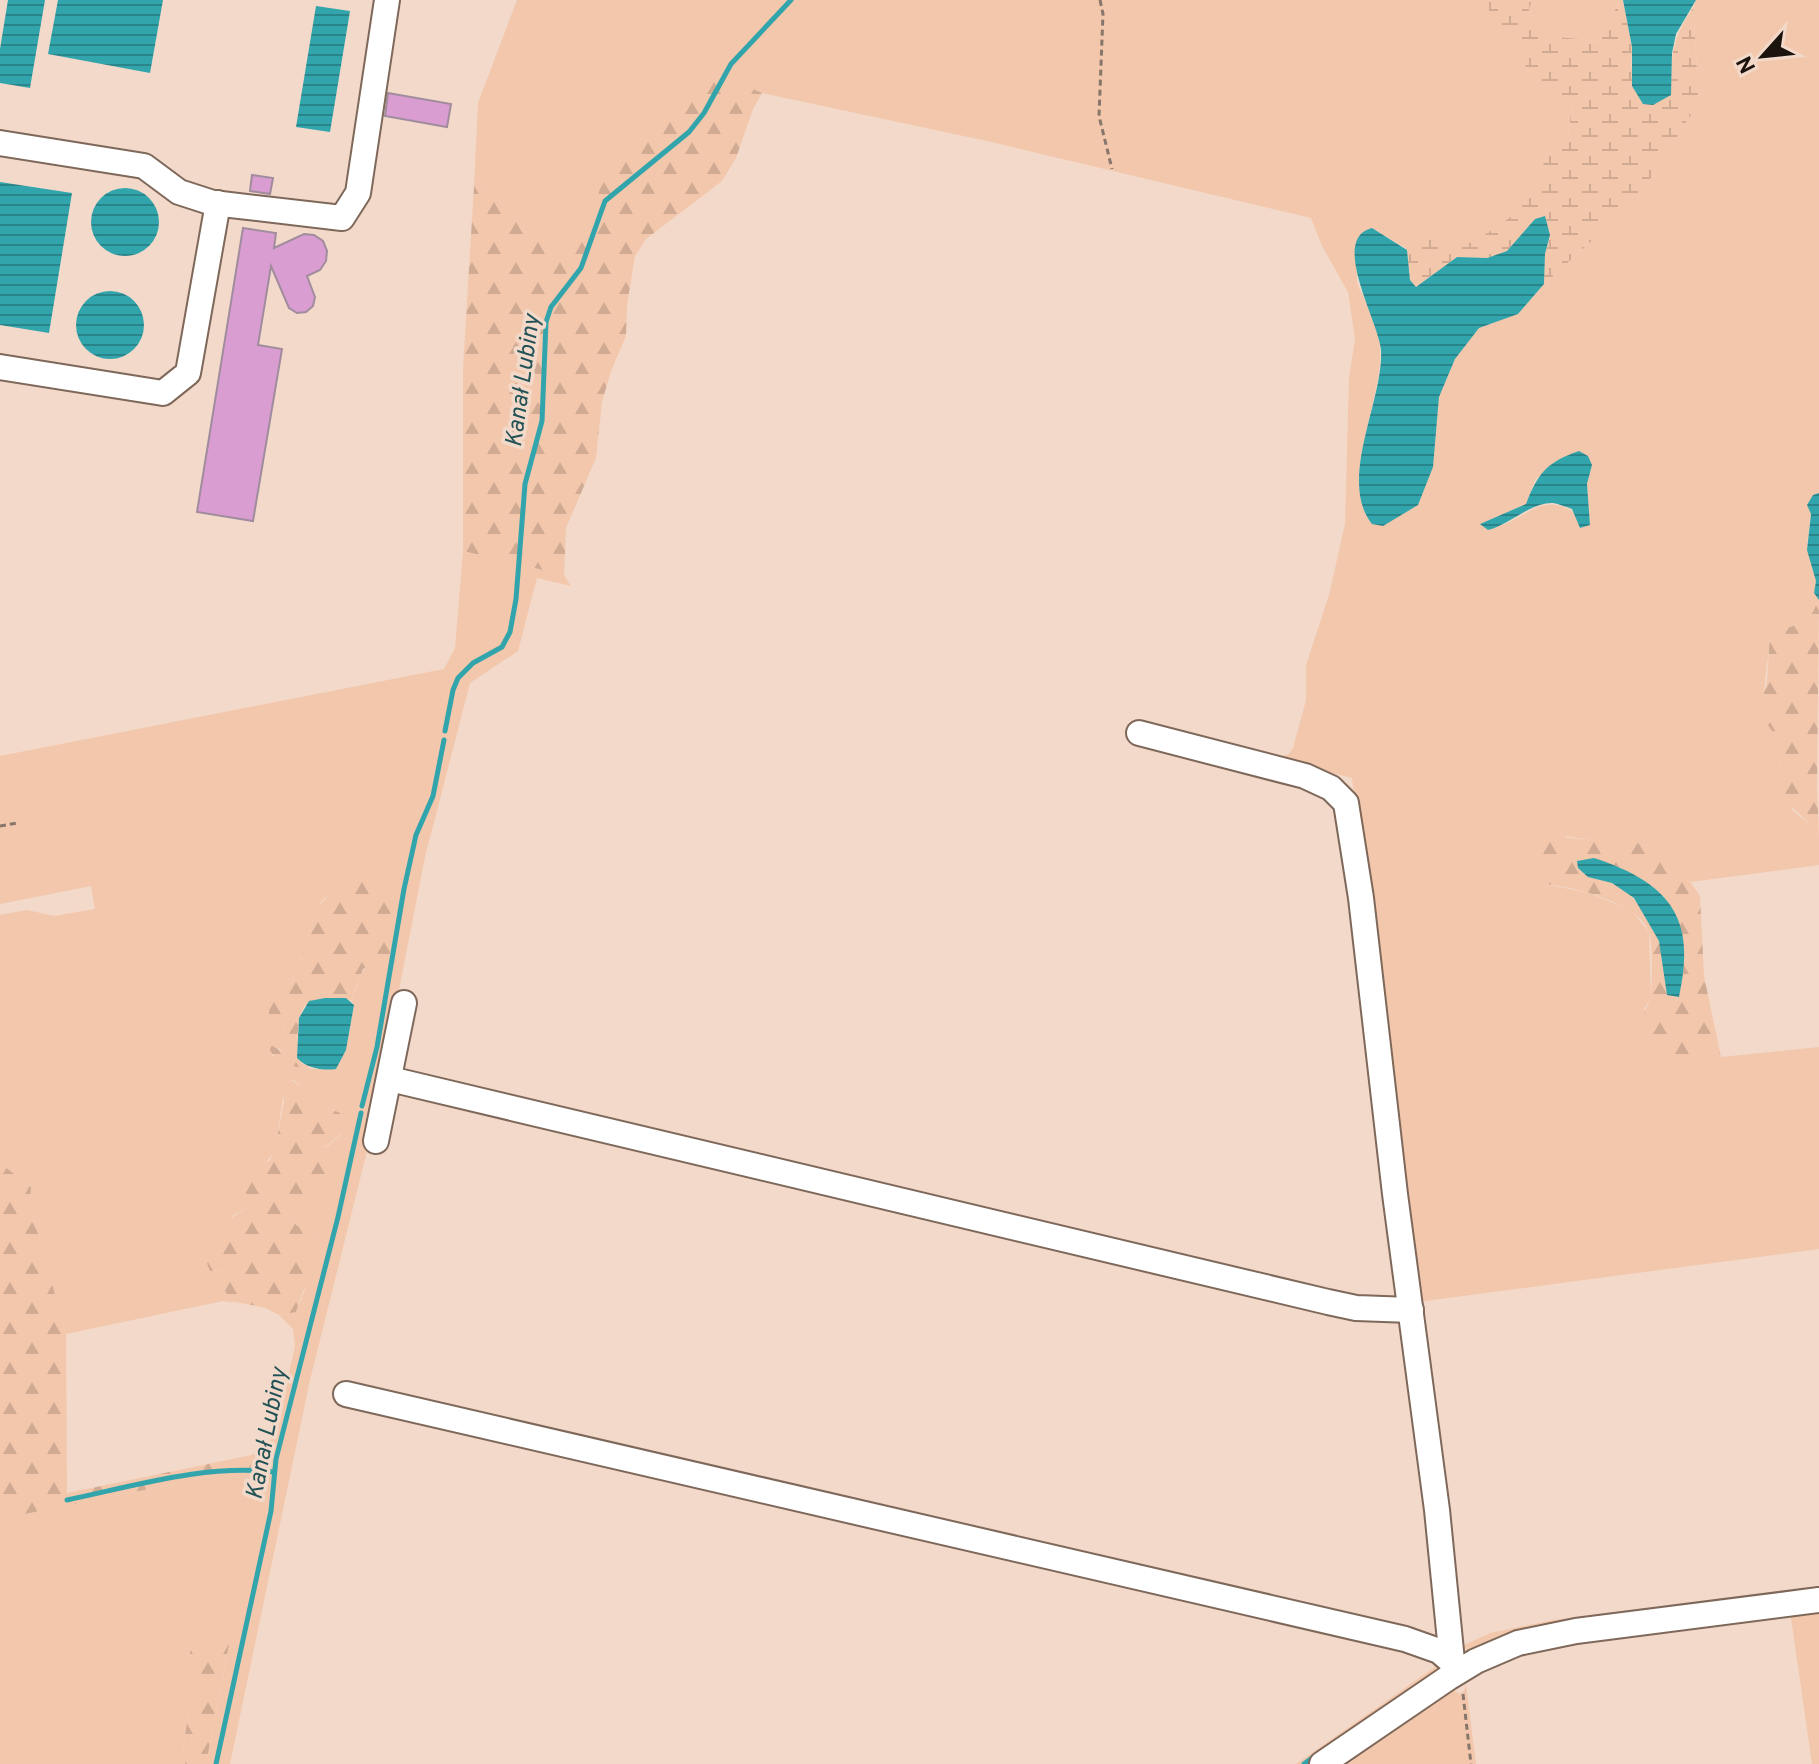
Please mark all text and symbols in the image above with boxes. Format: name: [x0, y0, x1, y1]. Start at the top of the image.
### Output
north arrow: [1723, 16, 1803, 96]
text: N: [1732, 51, 1763, 77]
water label: Kanał Lubiny: [500, 311, 548, 449]
water label: Kanał Lubiny: [241, 1364, 296, 1503]

